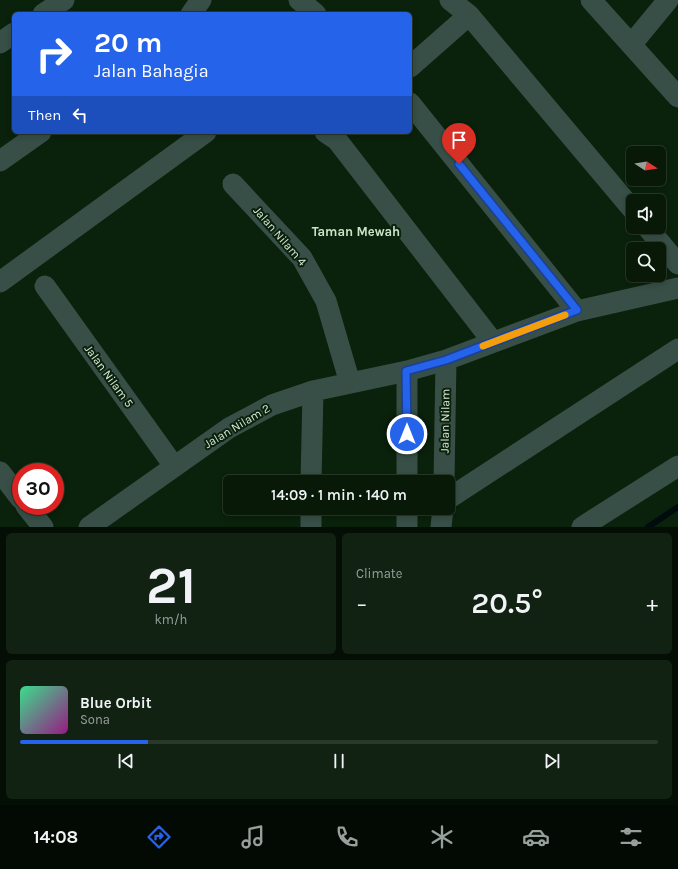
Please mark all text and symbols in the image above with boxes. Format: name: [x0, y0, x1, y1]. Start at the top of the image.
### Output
text: 20 m: [94, 26, 162, 59]
icon: right: [28, 28, 80, 80]
text: Jalan Bahagia: [94, 60, 209, 82]
icon: left: [69, 104, 91, 126]
text: Then: [28, 106, 61, 124]
pin: [442, 123, 476, 164]
icon: arrive: [448, 129, 470, 151]
north arrow: [626, 146, 666, 186]
map controls: [626, 146, 666, 282]
button: sound: [626, 194, 666, 234]
street label: Jalan Nilam 4: [250, 203, 310, 269]
district label: Taman Mewah: [312, 224, 400, 239]
button: search: [626, 242, 666, 282]
street label: Jalan Nilam 5: [82, 342, 137, 410]
street label: Jalan Nilam: [437, 389, 453, 453]
street label: Jalan Nilam 2: [202, 401, 272, 451]
position arrow: [386, 413, 428, 455]
speed limit sign: 30: [12, 463, 64, 515]
text: 14:09 · 1 min · 140 m: [271, 486, 407, 504]
text: 21: [146, 555, 196, 616]
text: Climate: [356, 566, 402, 581]
text: 20.5°: [471, 585, 543, 621]
text: −: [356, 591, 368, 617]
text: +: [646, 591, 658, 617]
text: km/h: [155, 612, 187, 627]
text: Blue Orbit: [80, 694, 152, 712]
text: Sona: [80, 712, 110, 727]
icon: previous: [115, 750, 137, 772]
icon: pause: [328, 750, 350, 772]
icon: next: [541, 750, 563, 772]
icon: directions: [145, 823, 173, 851]
icon: music: [239, 823, 267, 851]
icon: phone: [333, 823, 361, 851]
icon: climate: [428, 823, 456, 851]
icon: car: [522, 823, 550, 851]
icon: filters: [617, 823, 645, 851]
text: 14:08: [33, 826, 78, 848]

